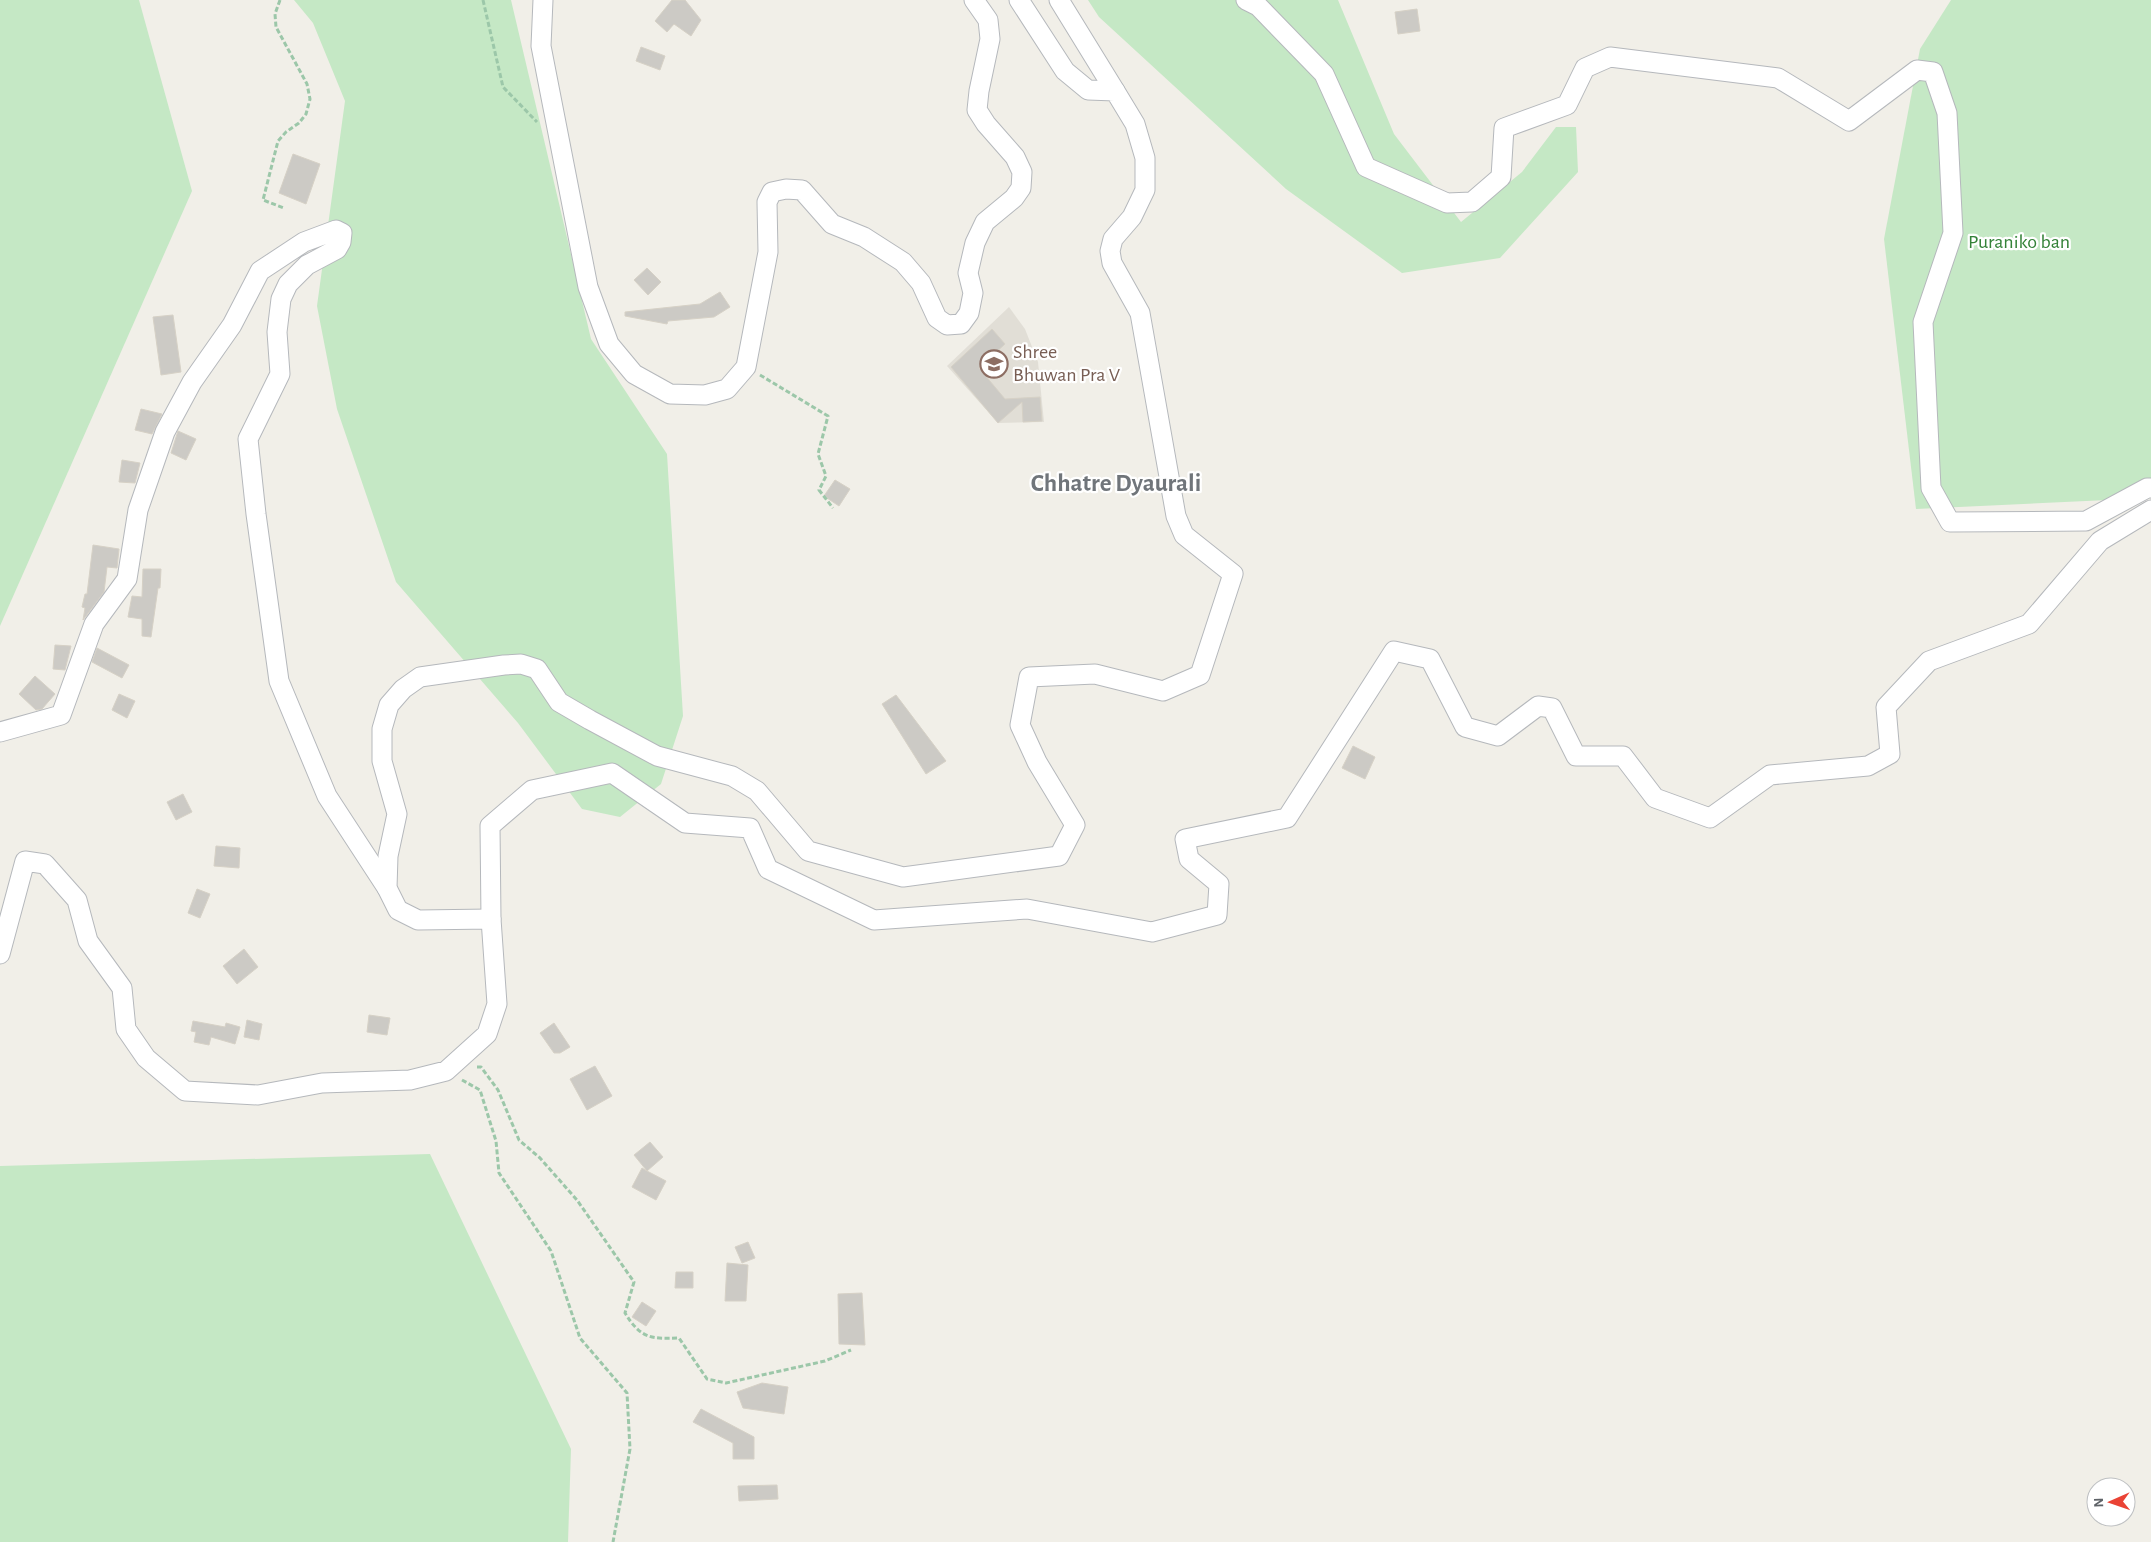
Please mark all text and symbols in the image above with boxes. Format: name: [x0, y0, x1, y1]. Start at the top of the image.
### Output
park label: Puraniko ban: [1968, 232, 2070, 252]
place label: Shree Bhuwan Pra V: [1013, 342, 1121, 385]
school or university icon: Shree Bhuwan Pra V: [979, 349, 1009, 379]
district label: Chhatre Dyaurali: [1031, 471, 1201, 496]
north arrow: [2086, 1477, 2136, 1527]
text: N: [2092, 1497, 2106, 1508]

